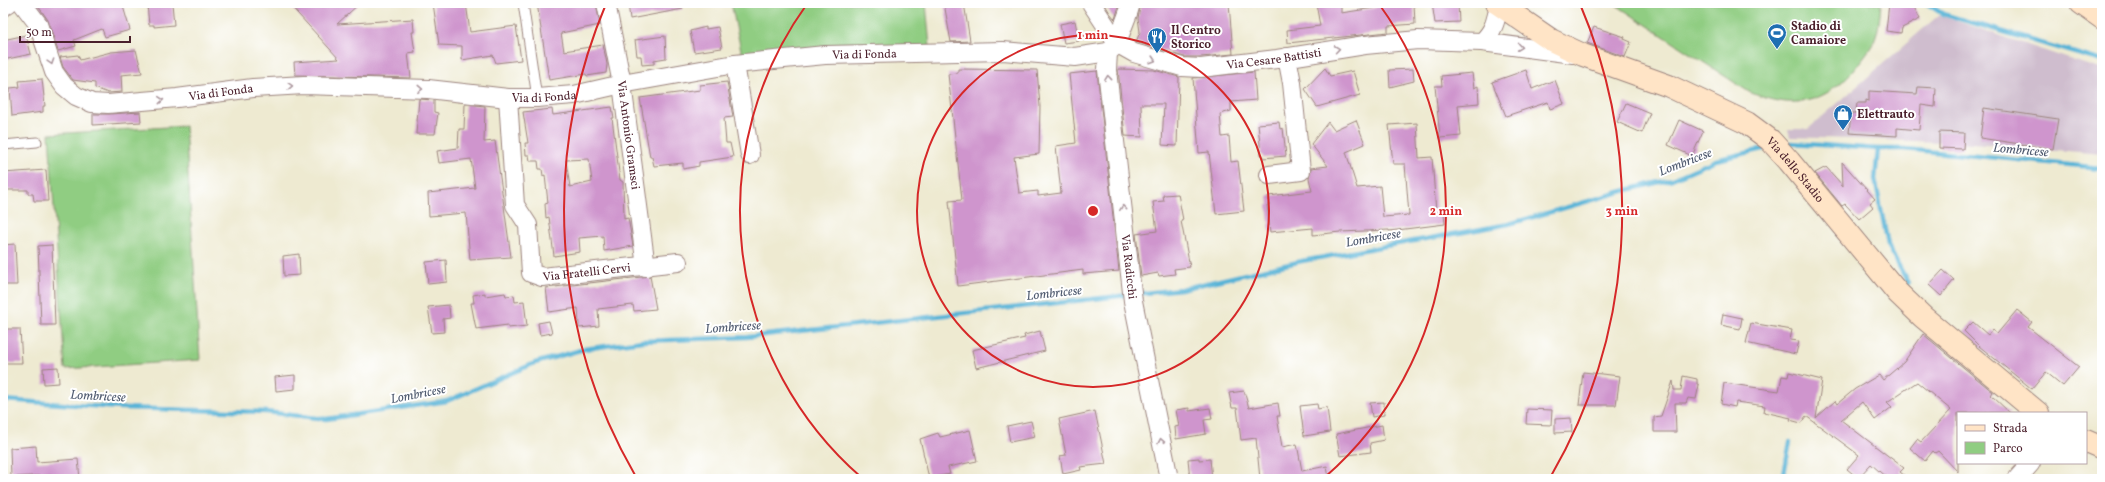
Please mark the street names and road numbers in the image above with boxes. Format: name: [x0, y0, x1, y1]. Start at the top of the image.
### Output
street label: Via Cesare Battisti: [1226, 45, 1323, 74]
street label: Via di Fonda: [832, 46, 897, 64]
street label: Via Antonio Gramsci: [613, 80, 643, 191]
street label: Via di Fonda: [188, 81, 254, 105]
street label: Via di Fonda: [512, 88, 577, 107]
street label: Via dello Stadio: [1762, 134, 1827, 206]
street label: Via Radicchi: [1117, 233, 1140, 301]
street label: Via Fratelli Cervi: [542, 260, 632, 286]

